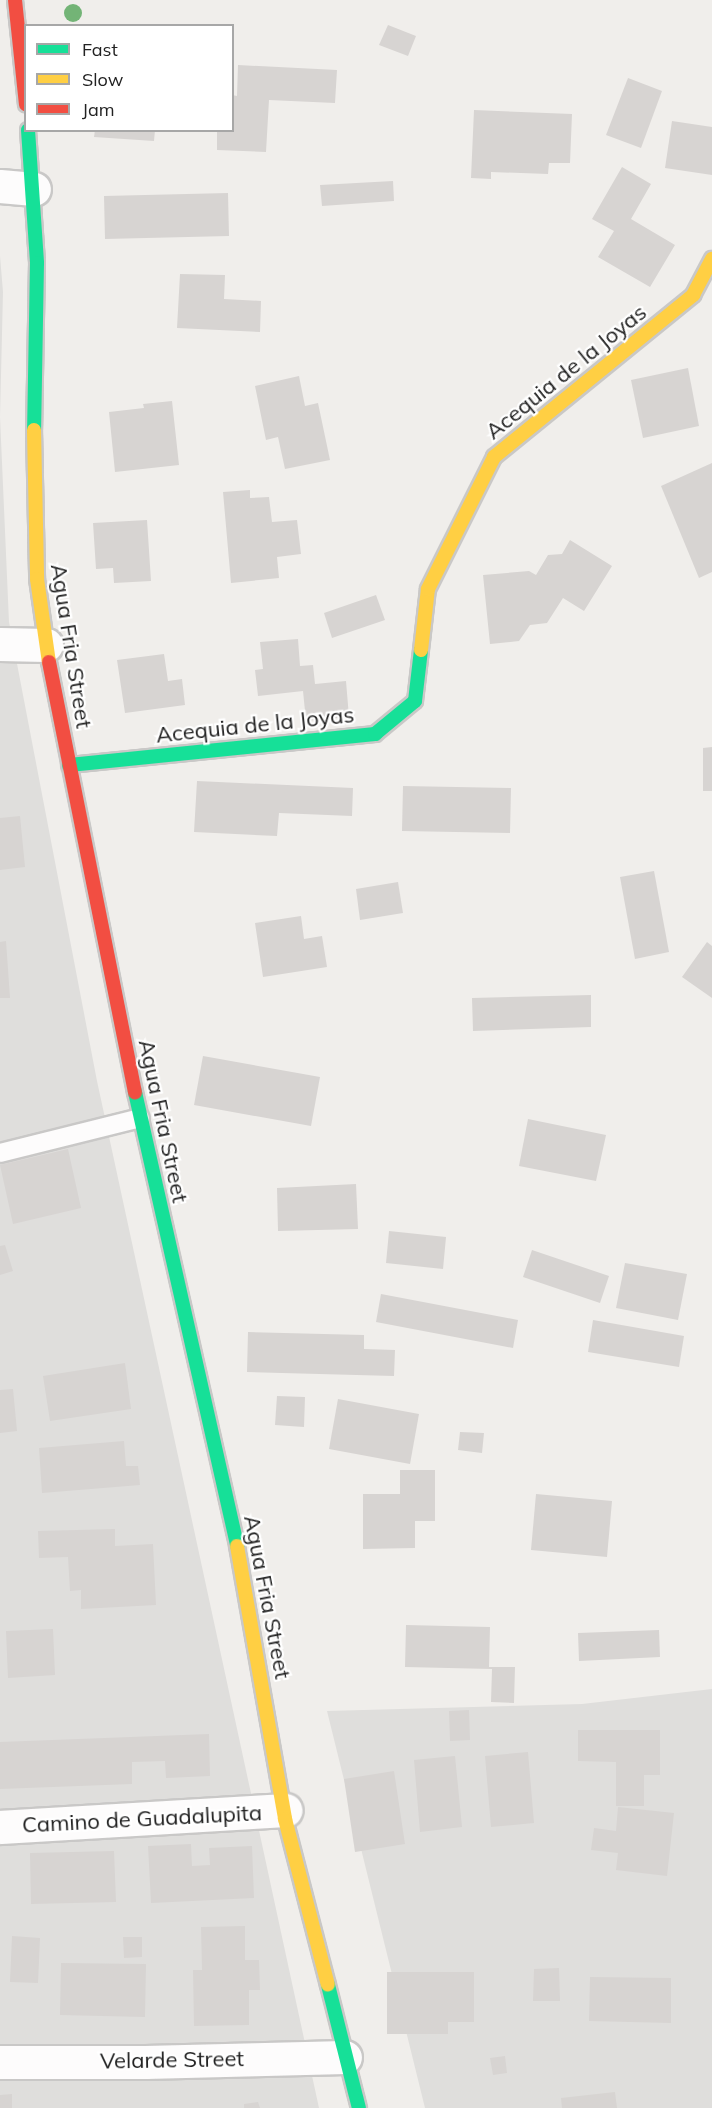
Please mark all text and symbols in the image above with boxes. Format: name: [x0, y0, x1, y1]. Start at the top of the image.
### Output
legend: [24, 24, 234, 132]
text: Fast: [82, 38, 118, 61]
text: Slow: [82, 68, 123, 91]
text: Jam: [82, 98, 115, 121]
street label: Acequia de la Joyas: [480, 299, 652, 445]
street label: Agua Fria Street: [45, 562, 97, 730]
street label: Acequia de la Joyas: [155, 701, 355, 749]
street label: Agua Fria Street: [133, 1037, 193, 1205]
street label: Agua Fria Street: [238, 1513, 296, 1681]
street label: Camino de Guadalupita: [21, 1800, 263, 1838]
street label: Velarde Street: [100, 2046, 244, 2074]

